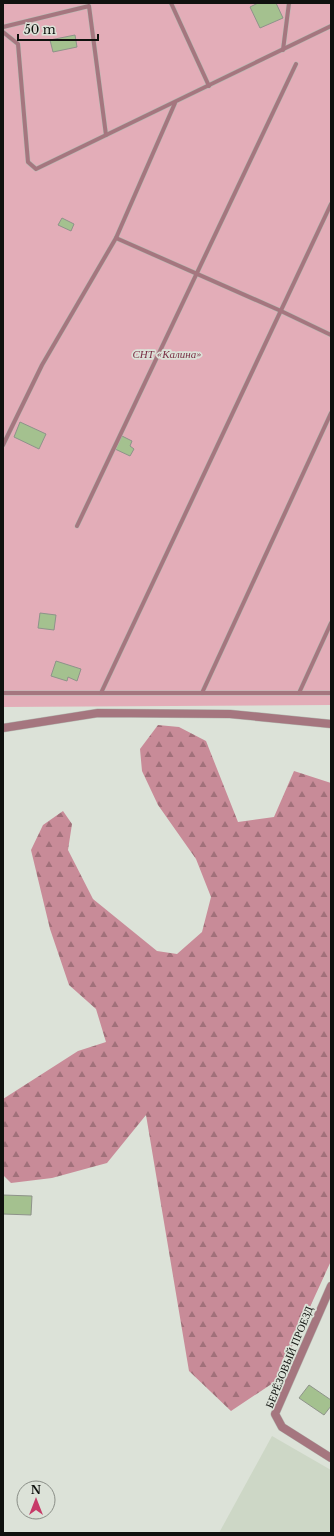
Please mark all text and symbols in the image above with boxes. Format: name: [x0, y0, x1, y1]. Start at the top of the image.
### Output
scale bar: [18, 16, 98, 42]
text: 50 m: [24, 22, 56, 37]
park label: СНТ «Калина»: [133, 347, 202, 361]
street label: БЕРЁЗОВЫЙ ПРОЕЗД: [262, 1304, 316, 1410]
north arrow: [16, 1480, 56, 1520]
text: N: [31, 1483, 42, 1497]

